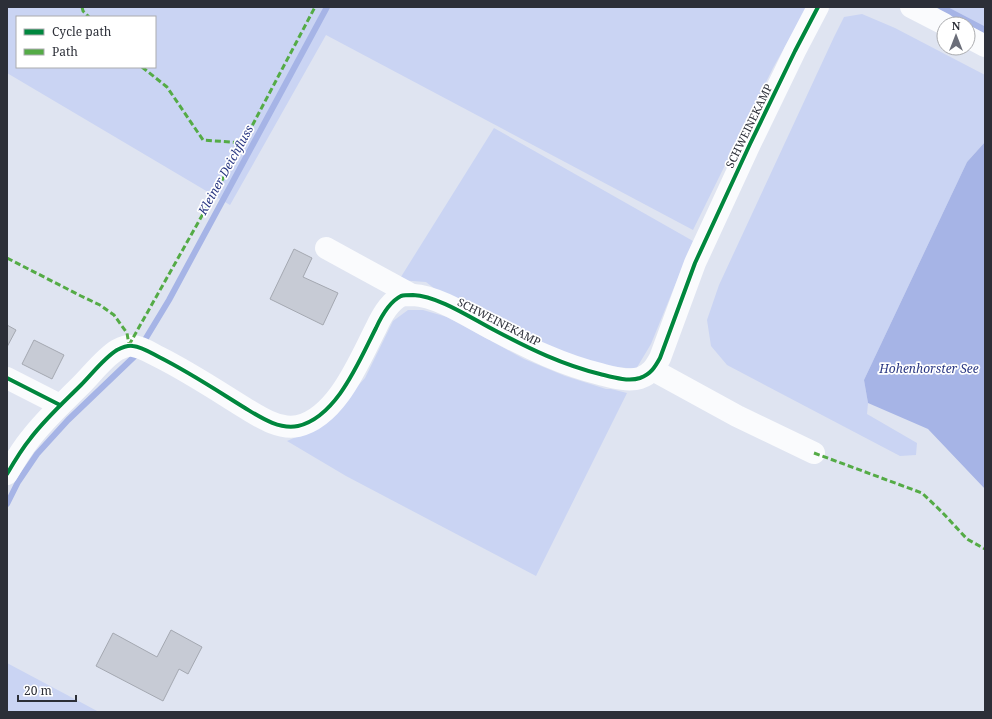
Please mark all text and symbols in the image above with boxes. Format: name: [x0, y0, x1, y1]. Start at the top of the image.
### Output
legend: [16, 16, 156, 68]
north arrow: [936, 16, 976, 56]
text: N: [952, 18, 961, 33]
text: Cycle path: [52, 23, 112, 40]
text: Path: [52, 43, 78, 60]
street label: SCHWEINEKAMP: [722, 81, 776, 170]
water label: Kleiner Deichfluss: [193, 121, 257, 219]
street label: SCHWEINEKAMP: [455, 294, 544, 349]
water label: Hohenhorster See: [878, 360, 979, 377]
scale bar: [18, 677, 76, 703]
text: 20 m: [24, 682, 52, 699]

